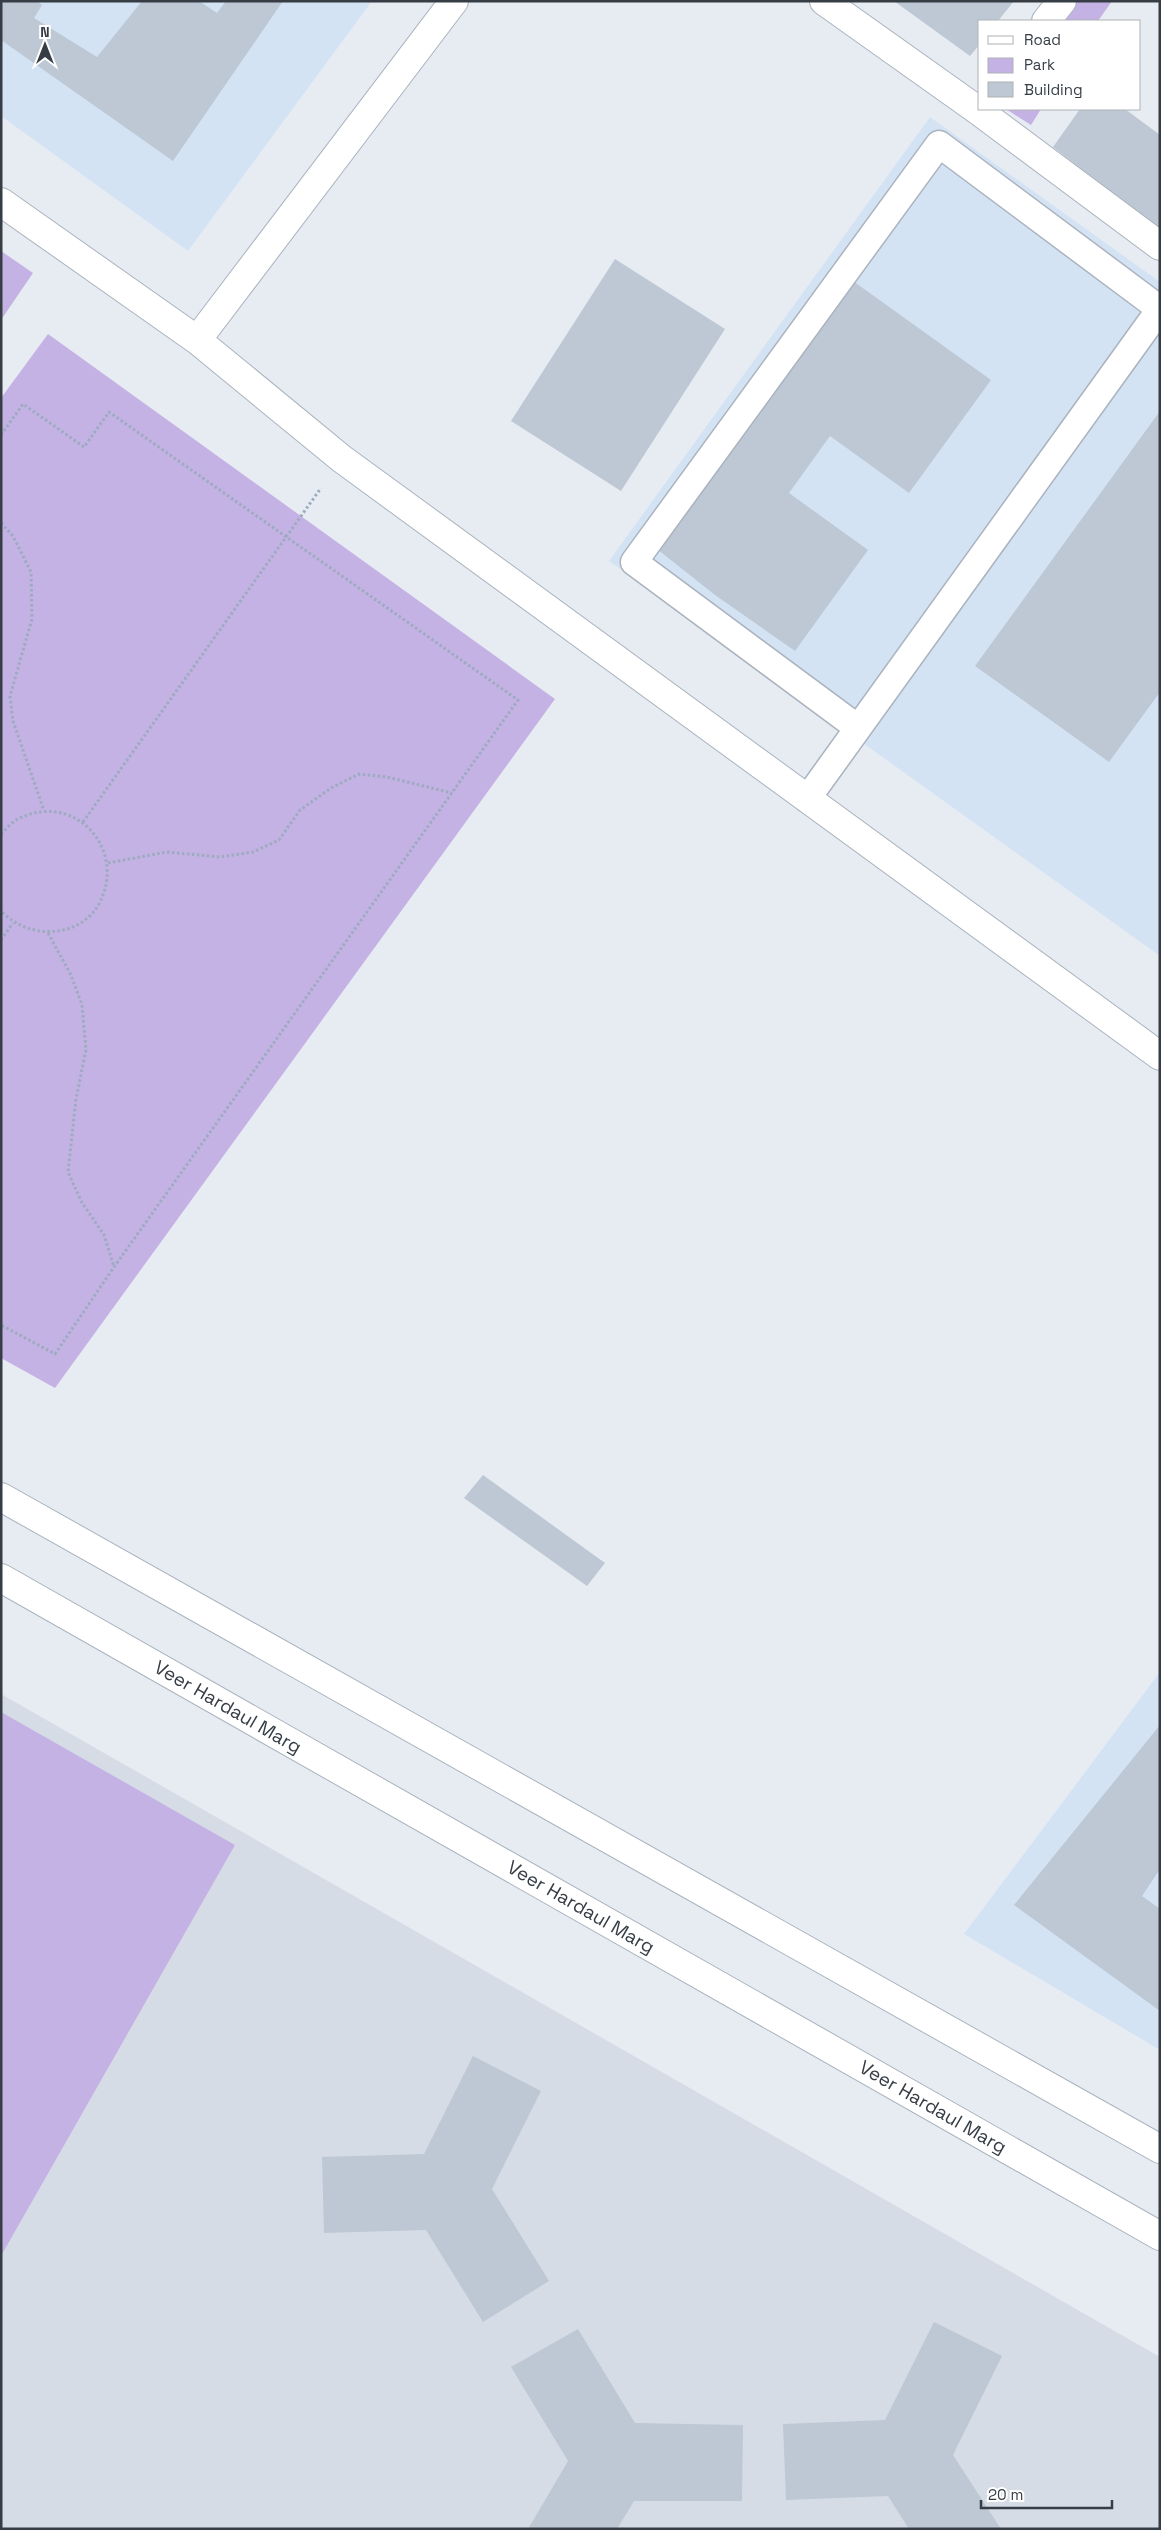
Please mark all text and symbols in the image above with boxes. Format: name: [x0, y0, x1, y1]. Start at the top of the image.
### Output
north arrow: [20, 20, 70, 70]
legend: [978, 20, 1141, 110]
text: N: [40, 23, 50, 41]
text: Road: [1024, 30, 1061, 49]
text: Park: [1024, 55, 1055, 74]
text: Building: [1024, 80, 1083, 99]
street label: Veer Hardaul Marg: [150, 1655, 306, 1759]
street label: Veer Hardaul Marg: [503, 1855, 659, 1959]
street label: Veer Hardaul Marg: [855, 2055, 1011, 2159]
scale bar: [981, 2478, 1112, 2510]
text: 20 m: [988, 2485, 1023, 2504]

